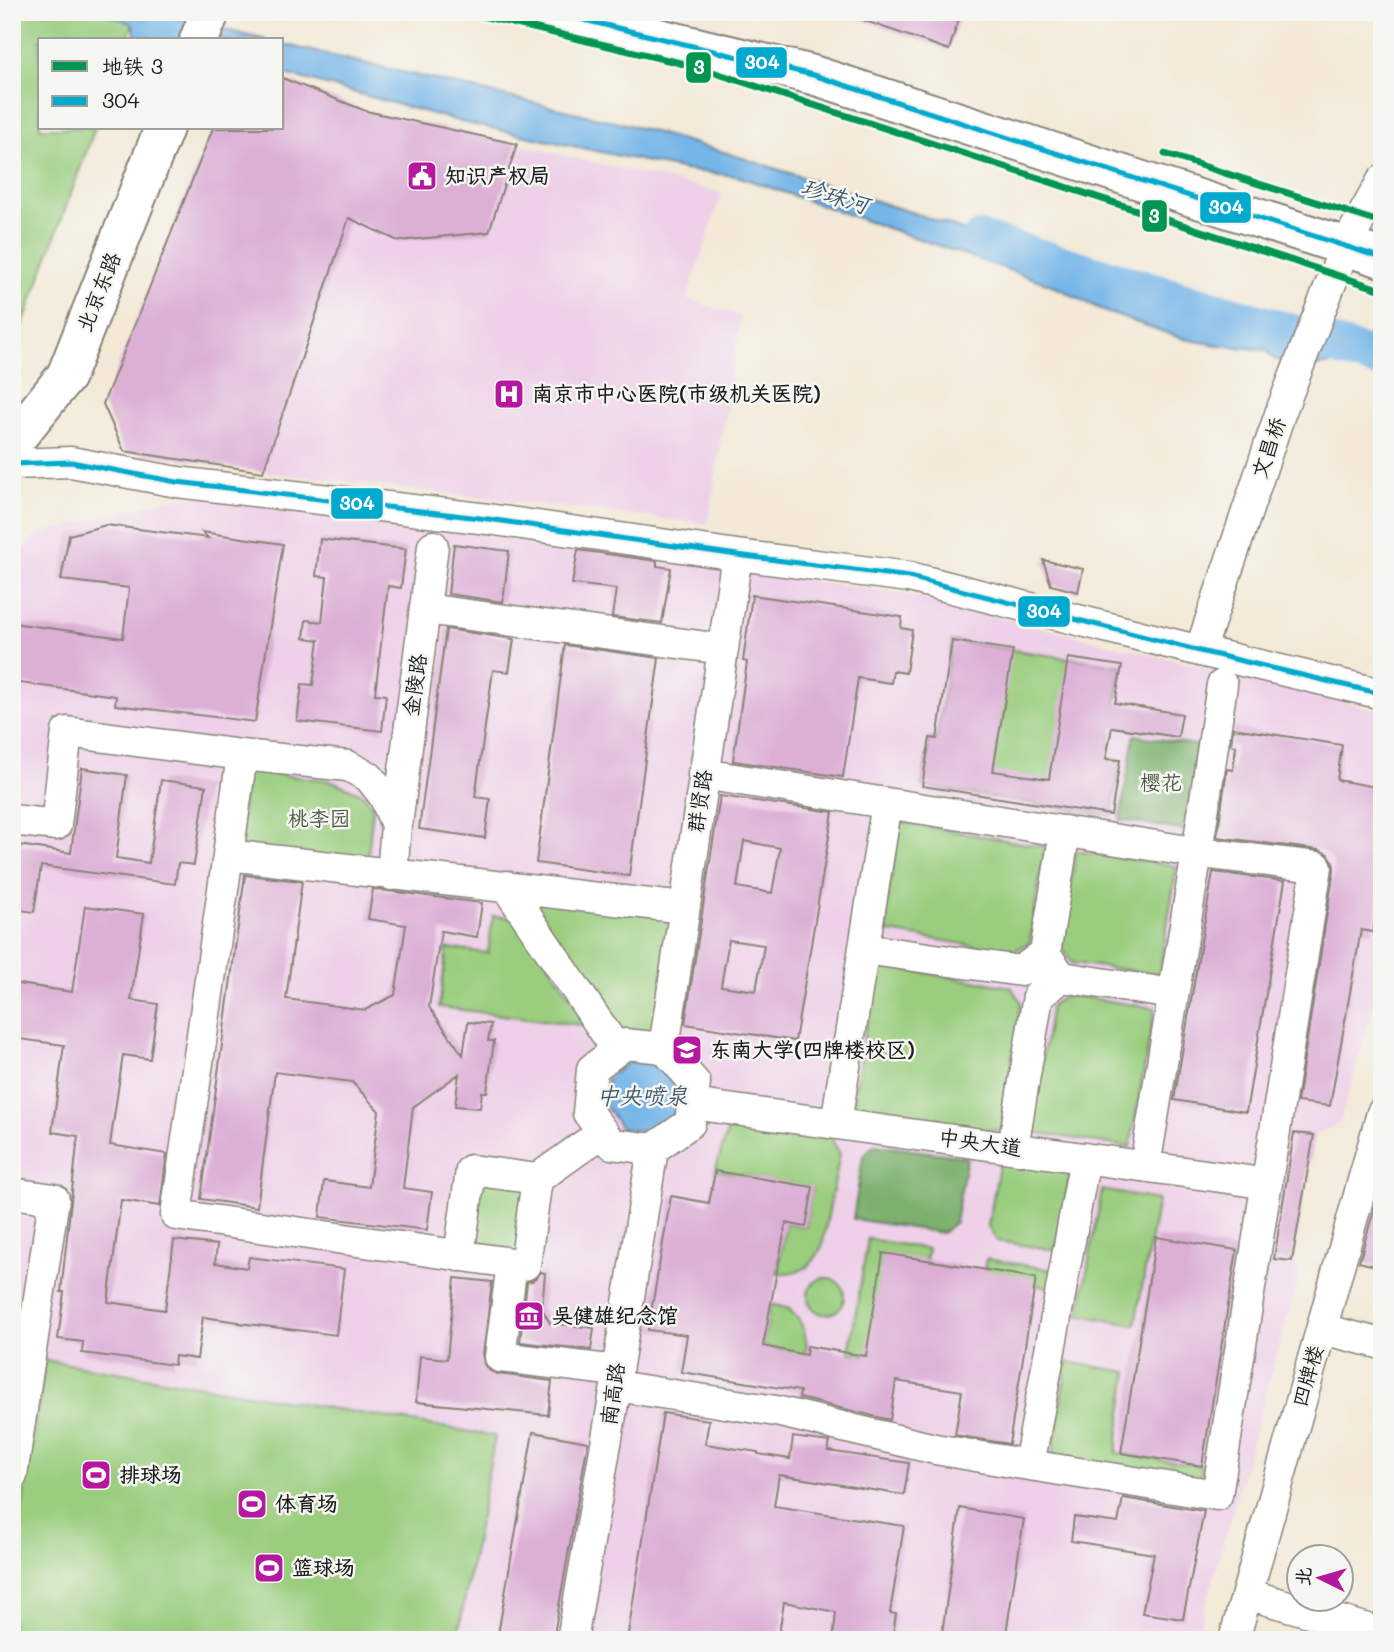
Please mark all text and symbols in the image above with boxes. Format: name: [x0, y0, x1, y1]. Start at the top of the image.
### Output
legend: [38, 38, 284, 130]
line badge: 304: [735, 46, 788, 79]
text: 304: [744, 49, 780, 74]
line badge: 3: [685, 51, 712, 84]
text: 地铁 3: [102, 52, 163, 79]
text: 3: [693, 54, 705, 79]
text: 304: [102, 86, 140, 113]
public building icon: 知识产权局: [405, 159, 439, 193]
place label: 知识产权局: [445, 161, 550, 188]
water label: 珍珠河: [798, 171, 876, 221]
line badge: 304: [1199, 191, 1252, 224]
text: 304: [1208, 194, 1244, 219]
line badge: 3: [1141, 199, 1168, 233]
text: 3: [1148, 203, 1160, 228]
street label: 北京东路: [69, 247, 126, 335]
hospital icon: 南京市中心医院(市级机关医院): [492, 377, 526, 411]
place label: 南京市中心医院(市级机关医院): [532, 379, 821, 406]
street label: 文昌桥: [1245, 413, 1291, 482]
line badge: 304: [330, 487, 384, 520]
text: 304: [339, 490, 375, 515]
line badge: 304: [1017, 595, 1071, 628]
text: 304: [1026, 598, 1062, 623]
street label: 金陵路: [396, 652, 431, 718]
street label: 群贤路: [681, 768, 716, 834]
park label: 樱花: [1140, 768, 1182, 795]
park label: 桃李园: [288, 804, 351, 831]
school or university icon: 东南大学(四牌楼校区): [670, 1033, 704, 1067]
place label: 东南大学(四牌楼校区): [710, 1035, 915, 1062]
water label: 中央喷泉: [596, 1080, 688, 1110]
street label: 中央大道: [937, 1122, 1024, 1161]
museum icon: 吴健雄纪念馆: [512, 1299, 546, 1333]
place label: 吴健雄纪念馆: [552, 1301, 678, 1328]
street label: 四牌楼: [1285, 1342, 1328, 1410]
street label: 南高路: [594, 1361, 629, 1427]
sports icon: 排球场: [79, 1458, 113, 1492]
place label: 排球场: [119, 1460, 182, 1487]
sports icon: 体育场: [235, 1487, 269, 1521]
place label: 体育场: [275, 1489, 338, 1516]
north arrow: [1286, 1544, 1356, 1614]
sports icon: 篮球场: [252, 1551, 286, 1585]
place label: 篮球场: [292, 1553, 355, 1580]
text: 北: [1289, 1566, 1316, 1587]

